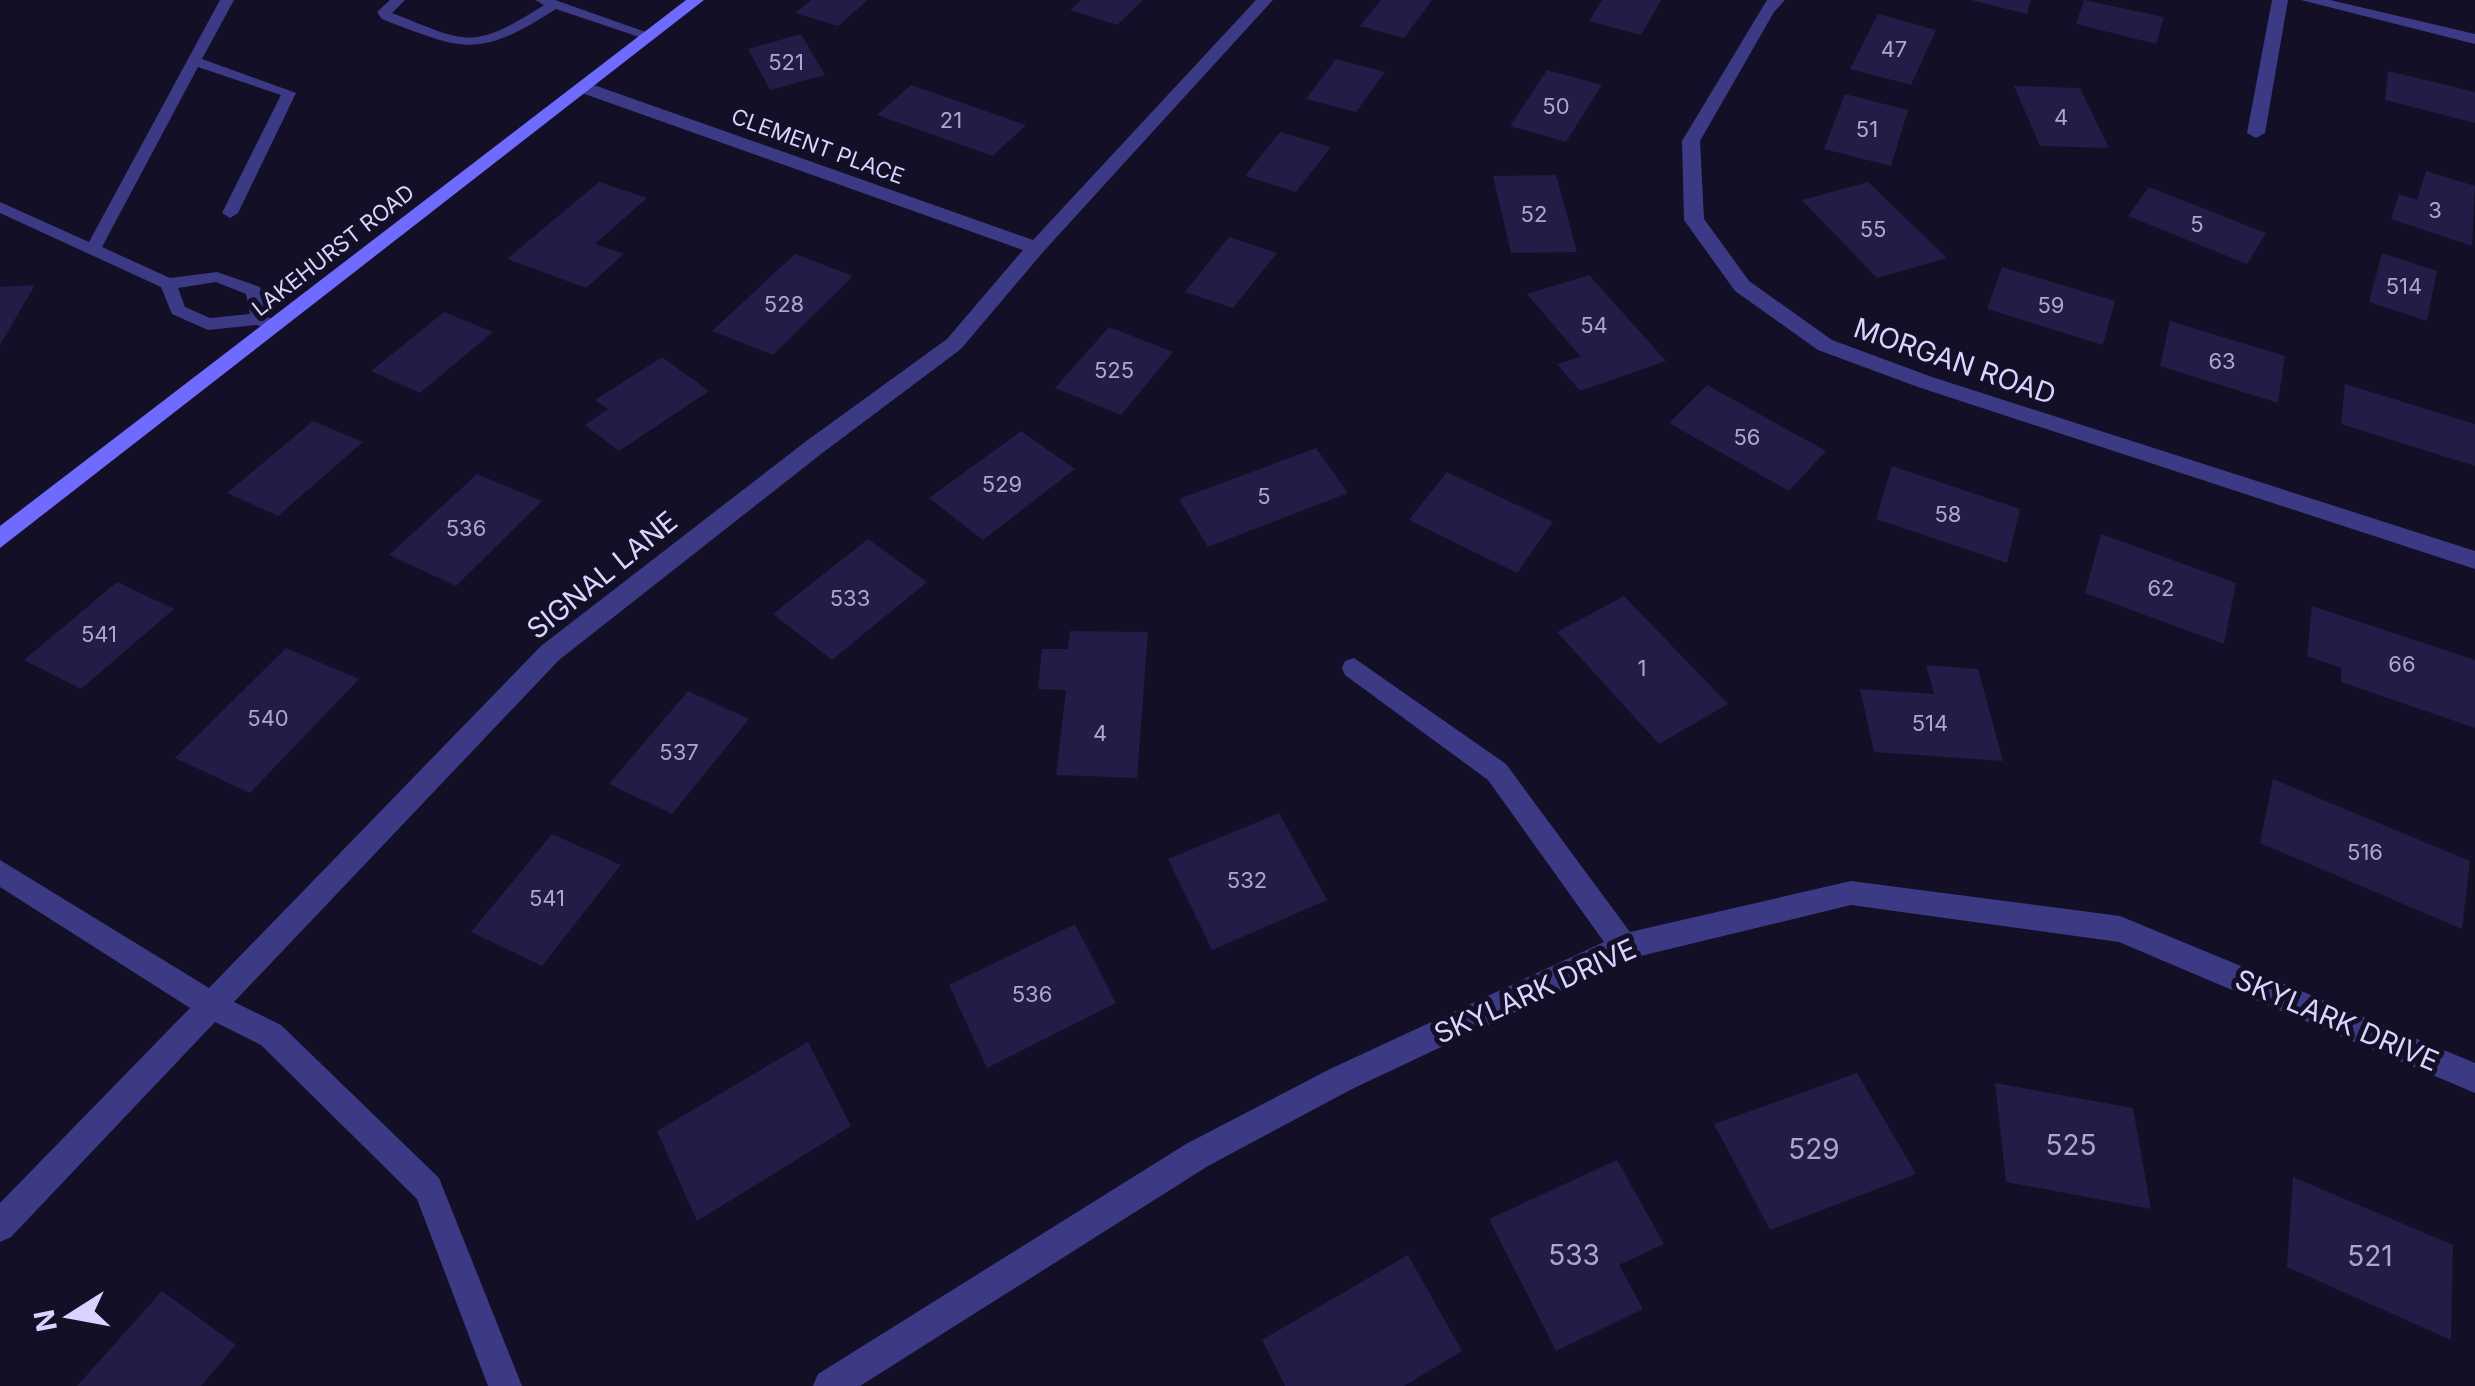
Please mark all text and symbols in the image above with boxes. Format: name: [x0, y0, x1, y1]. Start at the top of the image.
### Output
house number: 47: [1881, 36, 1907, 62]
house number: 521: [768, 49, 804, 75]
house number: 50: [1542, 93, 1570, 119]
street label: CLEMENT PLACE: [728, 103, 908, 189]
house number: 4: [2054, 104, 2068, 130]
house number: 21: [940, 107, 962, 133]
house number: 51: [1856, 116, 1878, 142]
street label: LAKEHURST ROAD: [247, 179, 419, 321]
house number: 3: [2428, 197, 2442, 223]
house number: 52: [1521, 201, 1547, 227]
house number: 5: [2190, 211, 2204, 237]
house number: 55: [1860, 216, 1886, 242]
house number: 514: [2386, 273, 2422, 299]
house number: 528: [764, 291, 804, 317]
house number: 59: [2037, 292, 2065, 318]
street label: MORGAN ROAD: [1850, 311, 2060, 411]
house number: 54: [1580, 312, 1608, 338]
house number: 63: [2208, 348, 2236, 374]
house number: 525: [1094, 357, 1134, 383]
house number: 56: [1733, 424, 1761, 450]
house number: 529: [982, 471, 1022, 497]
house number: 5: [1257, 483, 1271, 509]
house number: 58: [1935, 501, 1961, 527]
street label: SIGNAL LANE: [520, 504, 684, 646]
house number: 536: [446, 515, 486, 541]
house number: 62: [2147, 575, 2175, 601]
house number: 533: [830, 585, 870, 611]
house number: 541: [81, 621, 117, 647]
house number: 66: [2388, 651, 2416, 677]
house number: 1: [1638, 655, 1646, 681]
house number: 540: [247, 705, 289, 731]
house number: 514: [1912, 710, 1948, 736]
house number: 4: [1093, 720, 1107, 746]
house number: 537: [659, 739, 699, 765]
house number: 516: [2347, 839, 2383, 865]
house number: 532: [1227, 867, 1267, 893]
house number: 541: [529, 885, 565, 911]
street label: SKYLARK DRIVE: [1429, 931, 1641, 1051]
street label: SKYLARK DRIVE: [2230, 962, 2444, 1078]
house number: 536: [1012, 981, 1052, 1007]
house number: 525: [2045, 1128, 2097, 1162]
house number: 529: [1788, 1132, 1840, 1166]
house number: 533: [1548, 1238, 1600, 1272]
house number: 521: [2347, 1239, 2393, 1273]
north arrow: [20, 1266, 120, 1366]
text: N: [27, 1307, 64, 1334]

